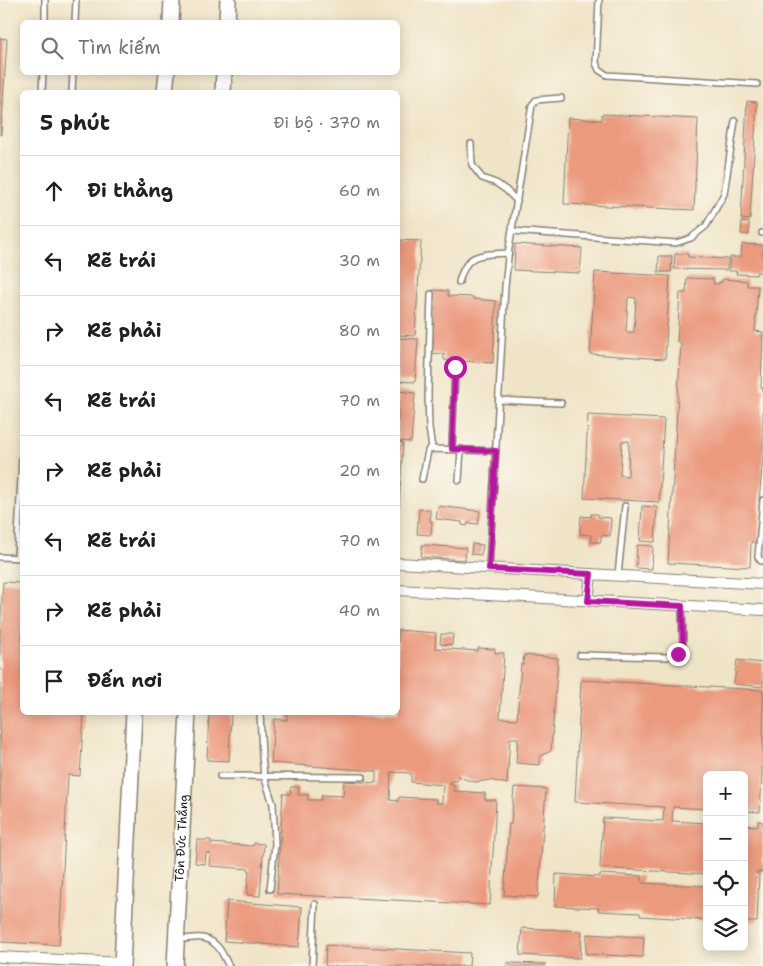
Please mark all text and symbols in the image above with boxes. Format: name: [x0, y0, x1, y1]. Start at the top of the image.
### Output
search box: [20, 20, 400, 75]
icon: search: [38, 34, 66, 62]
text: Tìm kiếm: [78, 35, 161, 60]
text: 5 phút: [40, 109, 110, 137]
text: Đi bộ · 370 m: [274, 112, 380, 133]
icon: ahead: [40, 177, 68, 205]
text: Đi thẳng: [87, 178, 173, 203]
text: 60 m: [339, 180, 380, 201]
icon: left: [40, 247, 68, 275]
text: Rẽ trái: [87, 248, 156, 273]
text: 30 m: [339, 250, 380, 271]
icon: right: [40, 317, 68, 345]
text: Rẽ phải: [87, 318, 162, 343]
text: 80 m: [339, 320, 380, 341]
route start: [444, 356, 467, 379]
icon: left: [40, 387, 68, 415]
text: Rẽ trái: [87, 388, 156, 413]
text: 70 m: [339, 390, 380, 411]
icon: right: [40, 457, 68, 485]
text: Rẽ phải: [87, 458, 162, 483]
text: 20 m: [339, 460, 380, 481]
icon: left: [40, 527, 68, 555]
text: Rẽ trái: [87, 528, 156, 553]
text: 70 m: [339, 530, 380, 551]
icon: right: [40, 597, 68, 625]
text: Rẽ phải: [87, 598, 162, 623]
text: 40 m: [338, 600, 380, 621]
route end: [667, 643, 690, 666]
icon: arrive: [40, 667, 68, 695]
text: Đến nơi: [87, 668, 162, 693]
map controls: [703, 771, 748, 951]
button: +: [703, 771, 748, 816]
street label: Tôn Đức Thắng: [171, 794, 192, 882]
button: −: [703, 816, 748, 861]
button: locate: [703, 861, 748, 906]
button: layers: [703, 906, 748, 951]

